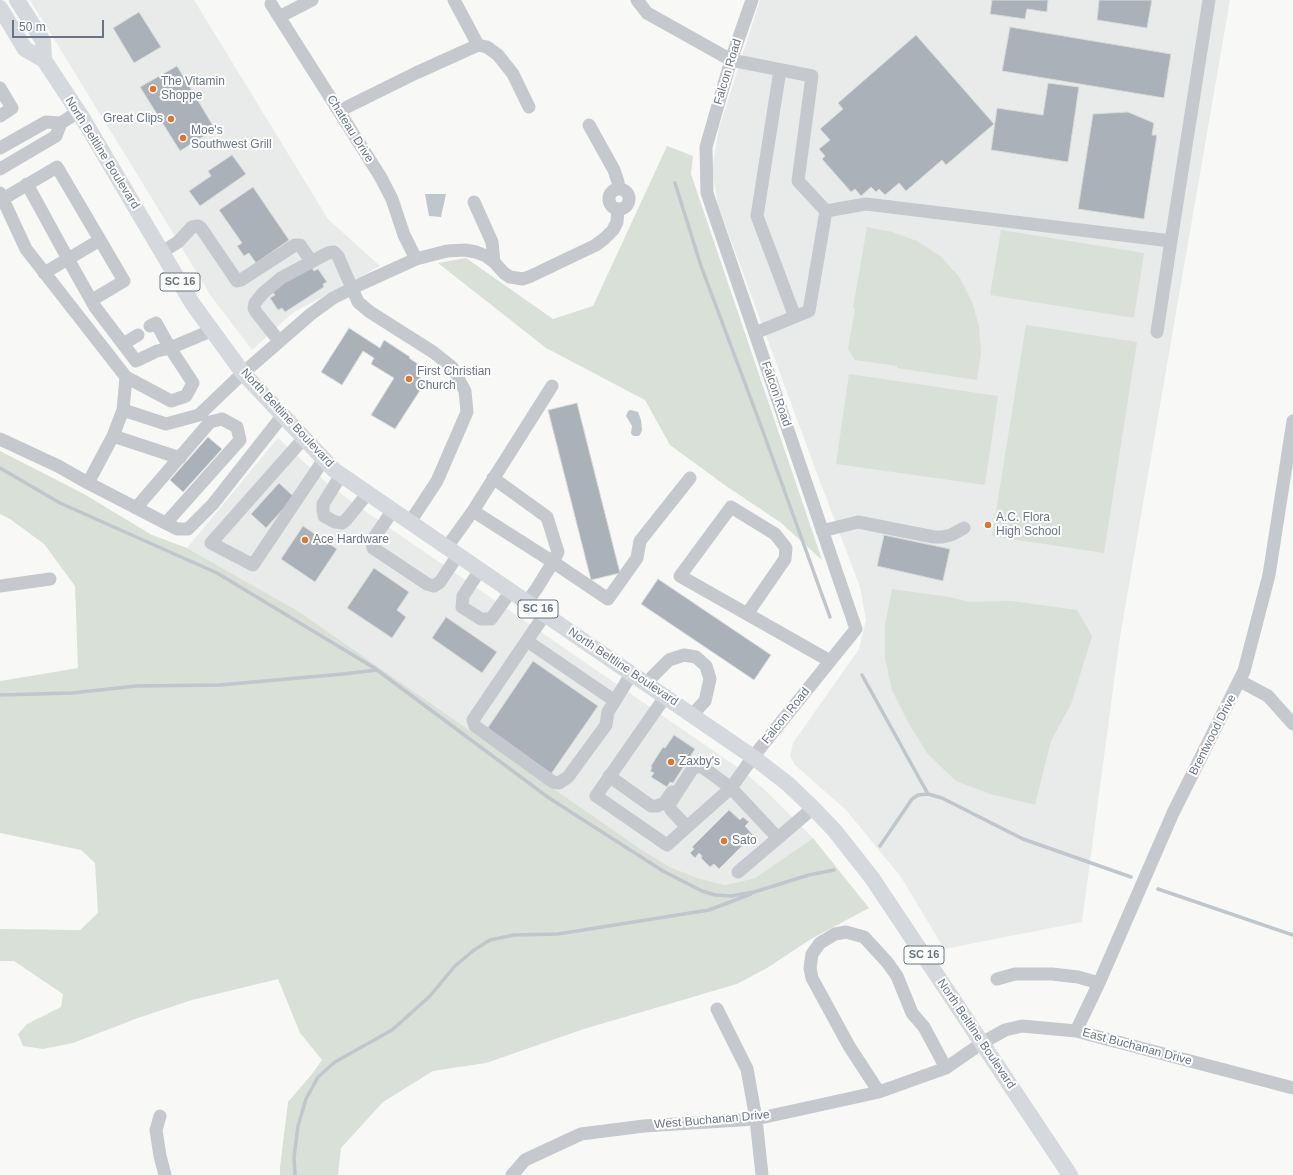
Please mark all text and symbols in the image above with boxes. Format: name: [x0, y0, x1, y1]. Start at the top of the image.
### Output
scale bar: [14, 12, 106, 38]
text: 50 m: [19, 20, 46, 34]
street label: Falcon Road: [711, 37, 745, 107]
place label: The Vitamin Shoppe: [161, 75, 225, 103]
marker: The Vitamin Shoppe: [148, 84, 158, 94]
street label: Chateau Drive: [324, 93, 376, 165]
street label: North Beltline Boulevard: [62, 94, 142, 212]
place label: Great Clips: [103, 112, 163, 126]
marker: Great Clips: [166, 114, 176, 124]
place label: Moe's Southwest Grill: [191, 124, 272, 152]
marker: Moe's Southwest Grill: [178, 133, 188, 143]
road number: SC 16: [160, 273, 200, 291]
street label: Falcon Road: [758, 359, 794, 429]
place label: First Christian Church: [417, 365, 491, 393]
street label: North Beltline Boulevard: [238, 366, 336, 470]
marker: First Christian Church: [404, 374, 414, 384]
place label: A.C. Flora High School: [996, 511, 1061, 539]
marker: A.C. Flora High School: [983, 520, 993, 530]
place label: Ace Hardware: [313, 533, 389, 547]
marker: Ace Hardware: [300, 535, 310, 545]
road number: SC 16: [518, 600, 558, 618]
street label: North Beltline Boulevard: [565, 625, 681, 709]
street label: Falcon Road: [759, 685, 813, 747]
street label: Brentwood Drive: [1186, 692, 1240, 778]
place label: Zaxby's: [679, 755, 720, 769]
marker: Zaxby's: [666, 757, 676, 767]
place label: Sato: [732, 834, 757, 848]
marker: Sato: [719, 836, 729, 846]
road number: SC 16: [904, 946, 944, 964]
street label: North Beltline Boulevard: [934, 976, 1018, 1092]
street label: East Buchanan Drive: [1081, 1025, 1193, 1069]
street label: West Buchanan Drive: [654, 1108, 770, 1132]

